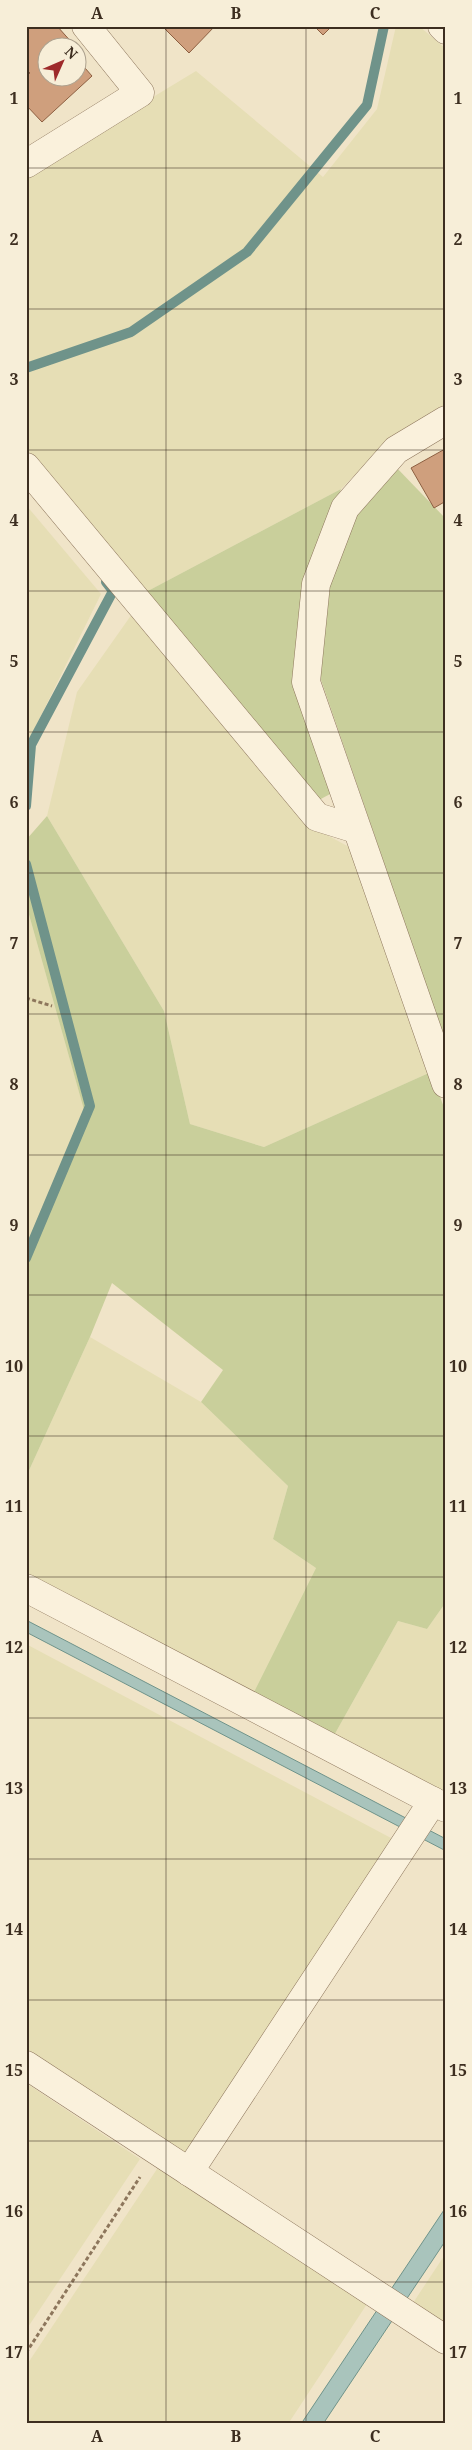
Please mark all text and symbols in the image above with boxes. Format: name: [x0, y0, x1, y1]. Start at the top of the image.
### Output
text: A: [91, 2, 104, 24]
text: B: [231, 2, 242, 24]
text: C: [370, 2, 381, 24]
north arrow: [38, 38, 88, 88]
text: N: [61, 42, 82, 63]
text: 1: [9, 87, 19, 109]
text: 1: [453, 87, 463, 109]
text: 2: [9, 228, 19, 250]
text: 2: [453, 228, 463, 250]
text: 3: [9, 368, 19, 390]
text: 3: [453, 368, 463, 390]
text: 4: [9, 509, 19, 531]
text: 4: [453, 509, 463, 531]
text: 5: [9, 650, 19, 672]
text: 5: [453, 650, 463, 672]
text: 6: [9, 791, 19, 813]
text: 6: [453, 791, 463, 813]
text: 7: [9, 932, 19, 954]
text: 7: [453, 932, 463, 954]
text: 8: [9, 1073, 19, 1095]
text: 8: [453, 1073, 463, 1095]
text: 9: [9, 1214, 19, 1236]
text: 9: [453, 1214, 463, 1236]
text: 10: [5, 1355, 23, 1377]
text: 10: [449, 1355, 467, 1377]
text: 11: [5, 1495, 23, 1517]
text: 11: [449, 1495, 467, 1517]
text: 12: [5, 1636, 23, 1658]
text: 12: [449, 1636, 467, 1658]
text: 13: [5, 1777, 23, 1799]
text: 13: [449, 1777, 467, 1799]
text: 14: [5, 1918, 23, 1940]
text: 14: [449, 1918, 467, 1940]
text: 15: [5, 2059, 23, 2081]
text: 15: [449, 2059, 467, 2081]
text: 16: [5, 2200, 23, 2222]
text: 16: [449, 2200, 467, 2222]
text: 17: [5, 2341, 23, 2363]
text: 17: [449, 2341, 467, 2363]
text: A: [91, 2425, 104, 2447]
text: B: [231, 2425, 242, 2447]
text: C: [370, 2425, 381, 2447]

